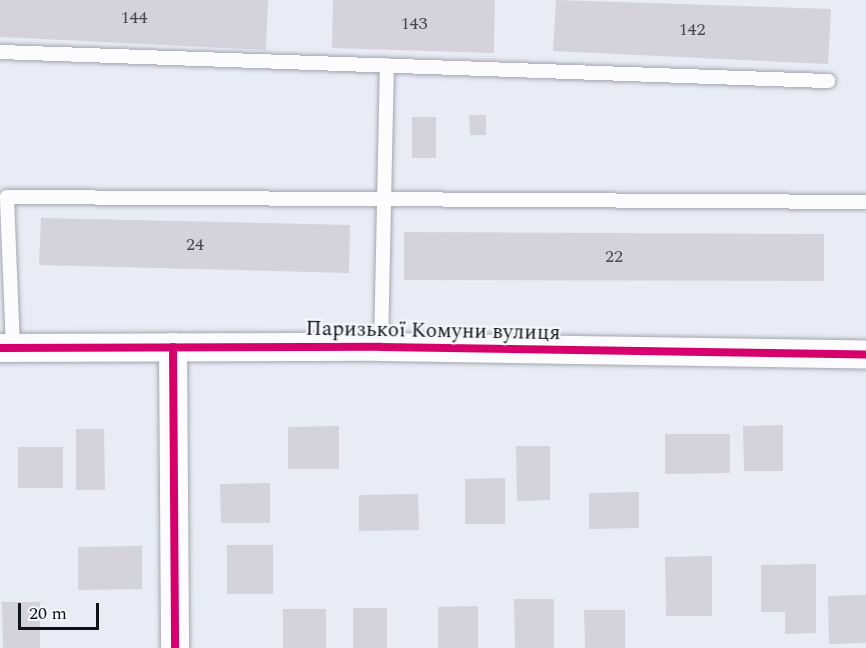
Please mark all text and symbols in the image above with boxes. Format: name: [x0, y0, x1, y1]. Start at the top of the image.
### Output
house number: 144: [121, 7, 147, 29]
house number: 143: [401, 13, 427, 35]
house number: 142: [679, 19, 705, 41]
house number: 24: [186, 234, 204, 256]
house number: 22: [605, 246, 623, 268]
street label: Паризької Комуни вулиця: [305, 316, 561, 346]
scale bar: [21, 591, 102, 629]
text: 20 m: [29, 600, 67, 627]

